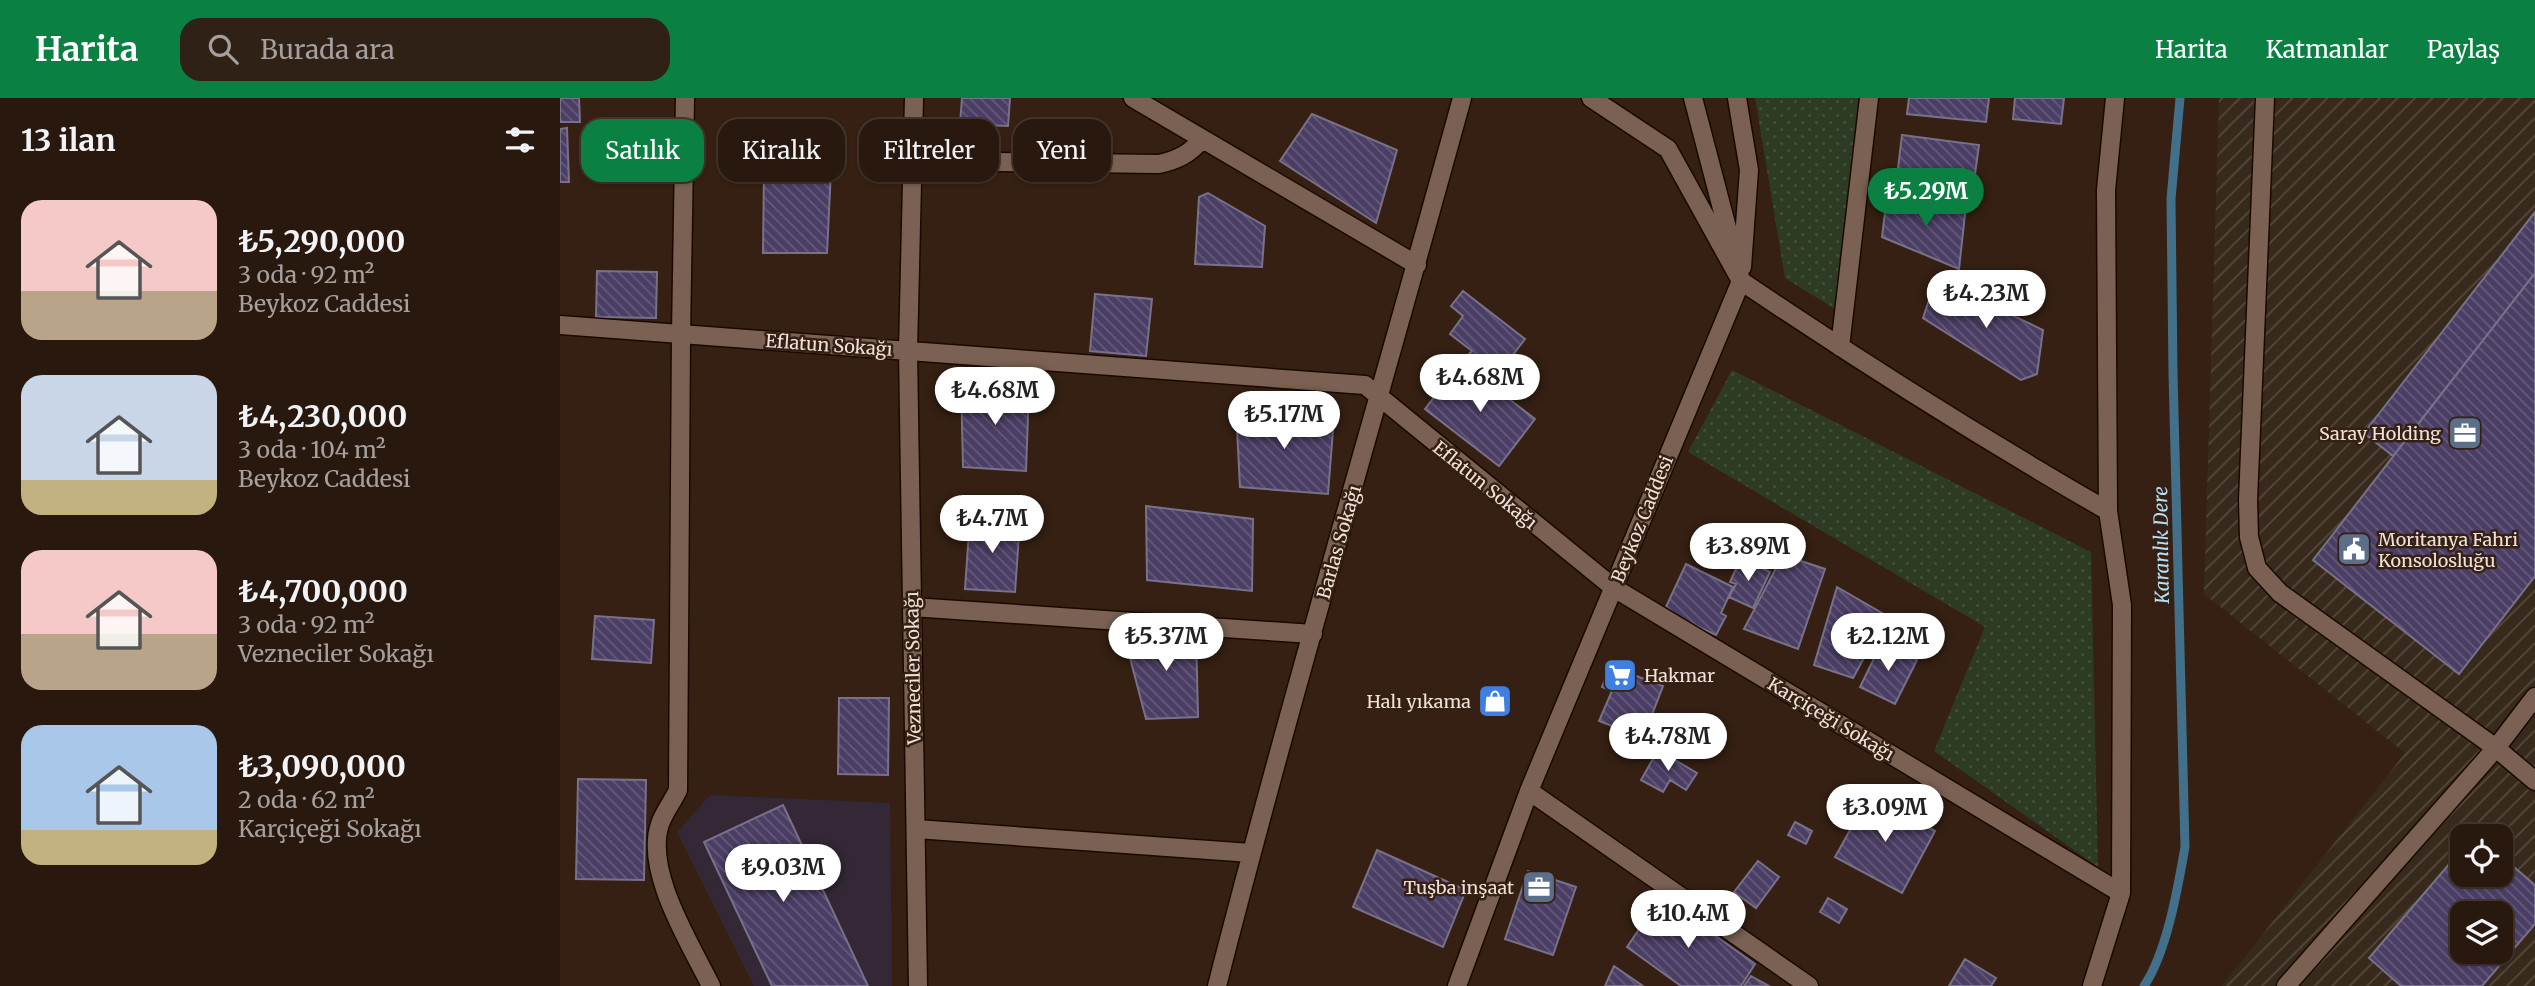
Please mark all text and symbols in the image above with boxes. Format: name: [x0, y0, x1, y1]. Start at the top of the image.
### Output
search box: [180, 18, 670, 81]
text: Harita: [35, 29, 138, 70]
icon: search: [204, 30, 242, 68]
text: Burada ara: [260, 33, 395, 66]
text: Harita: [2155, 34, 2228, 65]
text: Katmanlar: [2266, 34, 2389, 65]
text: Paylaş: [2427, 34, 2500, 65]
chip: Satılık: [581, 119, 704, 182]
chip: Kiralık: [718, 119, 845, 182]
chip: Filtreler: [859, 119, 999, 182]
chip: Yeni: [1013, 119, 1111, 182]
text: 13 ilan: [21, 121, 116, 159]
icon: filters: [501, 121, 539, 159]
pin: ₺5.29M: [1869, 169, 1983, 228]
text: ₺5.29M: [1884, 176, 1968, 205]
text: ₺5,290,000: [238, 222, 405, 260]
icon: home: [77, 228, 161, 312]
text: 3 oda · 92 m²: [238, 260, 374, 289]
pin: ₺4.23M: [1929, 271, 2043, 330]
text: ₺4.23M: [1943, 278, 2029, 307]
text: Beykoz Caddesi: [238, 289, 410, 318]
street label: Eflatun Sokağı: [765, 329, 894, 361]
pin: ₺4.68M: [1423, 354, 1537, 414]
text: ₺4.68M: [1436, 362, 1524, 391]
pin: ₺4.68M: [938, 368, 1052, 427]
text: ₺4.68M: [951, 375, 1039, 404]
pin: ₺5.17M: [1227, 392, 1341, 451]
text: ₺4,230,000: [238, 397, 407, 435]
text: ₺5.17M: [1244, 399, 1324, 428]
icon: home: [77, 403, 161, 487]
office icon: Saray Holding: [2446, 414, 2484, 452]
place label: Saray Holding: [2319, 422, 2441, 445]
text: 3 oda · 104 m²: [238, 435, 386, 464]
street label: Eflatun Sokağı: [1428, 436, 1542, 534]
street label: Beykoz Caddesi: [1606, 452, 1678, 586]
text: Beykoz Caddesi: [238, 464, 410, 493]
street label: Barlas Sokağı: [1312, 482, 1366, 602]
water label: Karanlık Dere: [2148, 486, 2174, 605]
pin: ₺4.7M: [943, 496, 1041, 555]
text: ₺4.7M: [956, 503, 1028, 532]
pin: ₺3.89M: [1691, 524, 1805, 583]
place label: Moritanya Fahri Konsolosluğu: [2378, 528, 2518, 572]
public building icon: Moritanya Fahri Konsolosluğu: [2335, 530, 2373, 568]
text: ₺3.89M: [1706, 531, 1790, 560]
text: ₺4,700,000: [238, 572, 408, 610]
icon: home: [77, 578, 161, 662]
street label: Vezneciler Sokağı: [900, 591, 926, 746]
text: 3 oda · 92 m²: [238, 610, 374, 639]
pin: ₺5.37M: [1109, 614, 1223, 673]
pin: ₺2.12M: [1831, 614, 1945, 673]
text: ₺5.37M: [1124, 621, 1208, 650]
text: ₺2.12M: [1847, 621, 1929, 650]
text: Vezneciler Sokağı: [238, 639, 434, 668]
supermarket icon: Hakmar: [1601, 656, 1639, 694]
place label: Hakmar: [1644, 664, 1715, 687]
street label: Karçiçeği Sokağı: [1763, 672, 1899, 766]
shop icon: Halı yıkama: [1476, 682, 1514, 720]
place label: Halı yıkama: [1366, 690, 1471, 713]
pin: ₺4.78M: [1611, 714, 1725, 773]
text: ₺4.78M: [1625, 721, 1711, 750]
text: ₺3,090,000: [238, 747, 406, 785]
icon: home: [77, 753, 161, 837]
pin: ₺3.09M: [1828, 784, 1942, 844]
text: 2 oda · 62 m²: [238, 785, 375, 814]
text: ₺3.09M: [1842, 792, 1928, 821]
text: Karçiçeği Sokağı: [238, 814, 422, 843]
map controls: [2450, 824, 2513, 964]
button: locate: [2450, 824, 2513, 887]
pin: ₺9.03M: [726, 844, 840, 904]
text: ₺9.03M: [741, 852, 825, 881]
office icon: Tuşba inşaat: [1520, 868, 1558, 906]
place label: Tuşba inşaat: [1403, 876, 1514, 899]
pin: ₺10.4M: [1631, 890, 1745, 950]
text: ₺10.4M: [1647, 898, 1729, 927]
button: layers: [2450, 901, 2513, 964]

